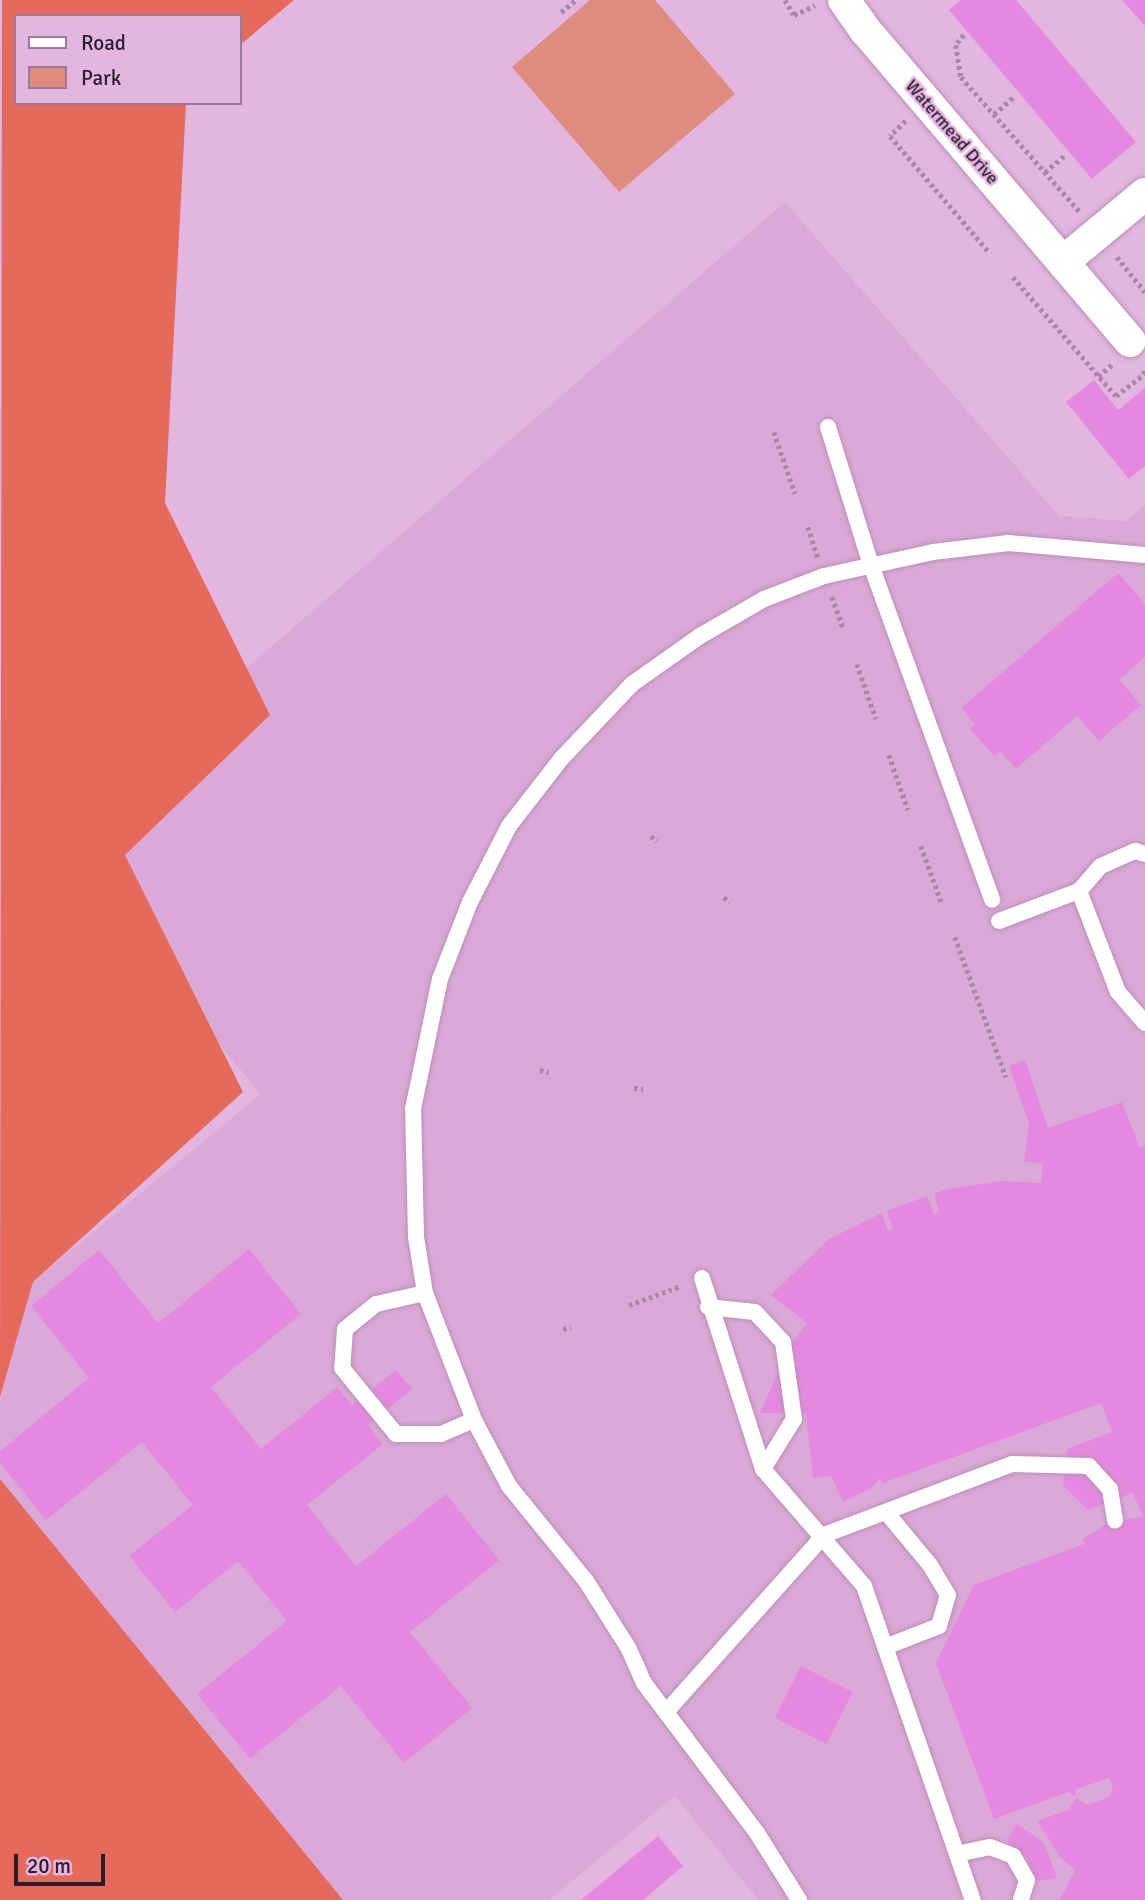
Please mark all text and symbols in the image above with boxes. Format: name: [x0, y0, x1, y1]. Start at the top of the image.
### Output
legend: [14, 14, 242, 105]
text: Road: [81, 30, 126, 56]
text: Park: [81, 65, 121, 91]
street label: Watermead Drive: [901, 75, 1003, 189]
scale bar: [18, 1840, 108, 1884]
text: 20 m: [27, 1853, 71, 1879]

